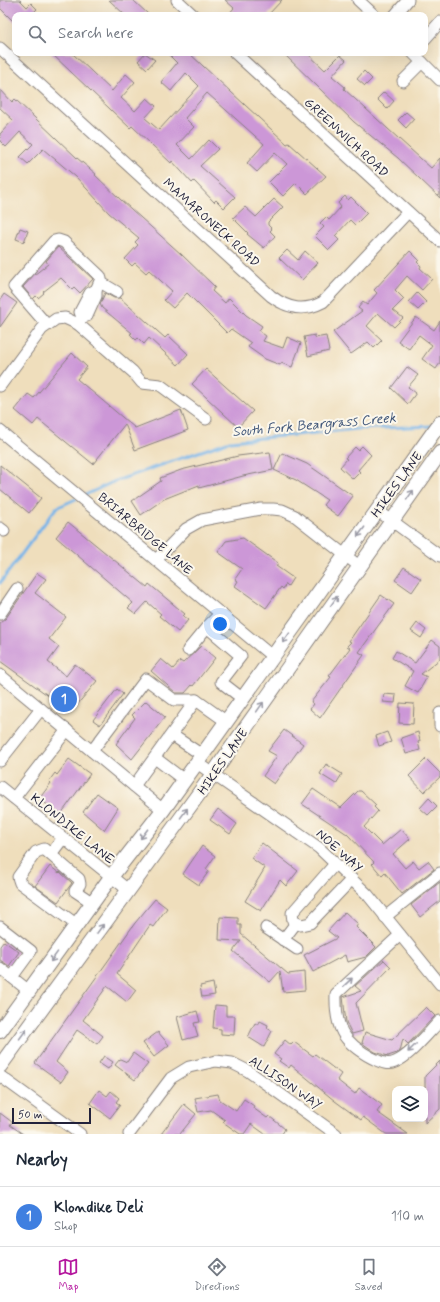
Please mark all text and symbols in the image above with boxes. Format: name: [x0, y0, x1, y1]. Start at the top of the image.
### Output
search box: [12, 12, 428, 56]
icon: search: [26, 23, 48, 45]
text: Search here: [58, 24, 134, 44]
street label: GREENWICH ROAD: [300, 95, 392, 182]
street label: MAMARONECK ROAD: [159, 175, 263, 271]
water label: South Fork Beargrass Creek: [232, 409, 397, 443]
street label: HIKES LANE: [368, 448, 427, 521]
street label: BRIARBRIDGE LANE: [94, 489, 196, 579]
one-way arrow: [406, 490, 414, 501]
one-way arrow: [357, 526, 365, 537]
one-way arrow: [330, 596, 338, 607]
your location: [210, 614, 230, 634]
one-way arrow: [282, 632, 290, 643]
pin: 1: [51, 684, 77, 714]
one-way arrow: [255, 702, 264, 713]
street label: HIKES LANE: [194, 725, 253, 798]
street label: KLONDIKE LANE: [26, 790, 118, 868]
one-way arrow: [180, 808, 188, 819]
street label: NOE WAY: [312, 826, 366, 877]
one-way arrow: [140, 828, 149, 839]
one-way arrow: [95, 924, 104, 935]
one-way arrow: [50, 952, 58, 963]
one-way arrow: [343, 977, 353, 987]
one-way arrow: [19, 1029, 27, 1040]
one-way arrow: [407, 1044, 417, 1053]
street label: ALLISON WAY: [245, 1053, 325, 1114]
map controls: [392, 1086, 428, 1122]
button: layers: [392, 1086, 428, 1122]
scale bar: [12, 1106, 91, 1125]
text: 50 m: [18, 1108, 43, 1122]
text: Nearby: [16, 1149, 68, 1171]
text: Klondike Deli: [54, 1198, 143, 1218]
text: 1: [26, 1208, 32, 1225]
text: 110 m: [391, 1208, 424, 1225]
text: Shop: [54, 1218, 78, 1235]
tab: Map: [57, 1256, 79, 1294]
tab: Directions: [194, 1256, 240, 1294]
tab: Saved: [355, 1256, 382, 1294]

